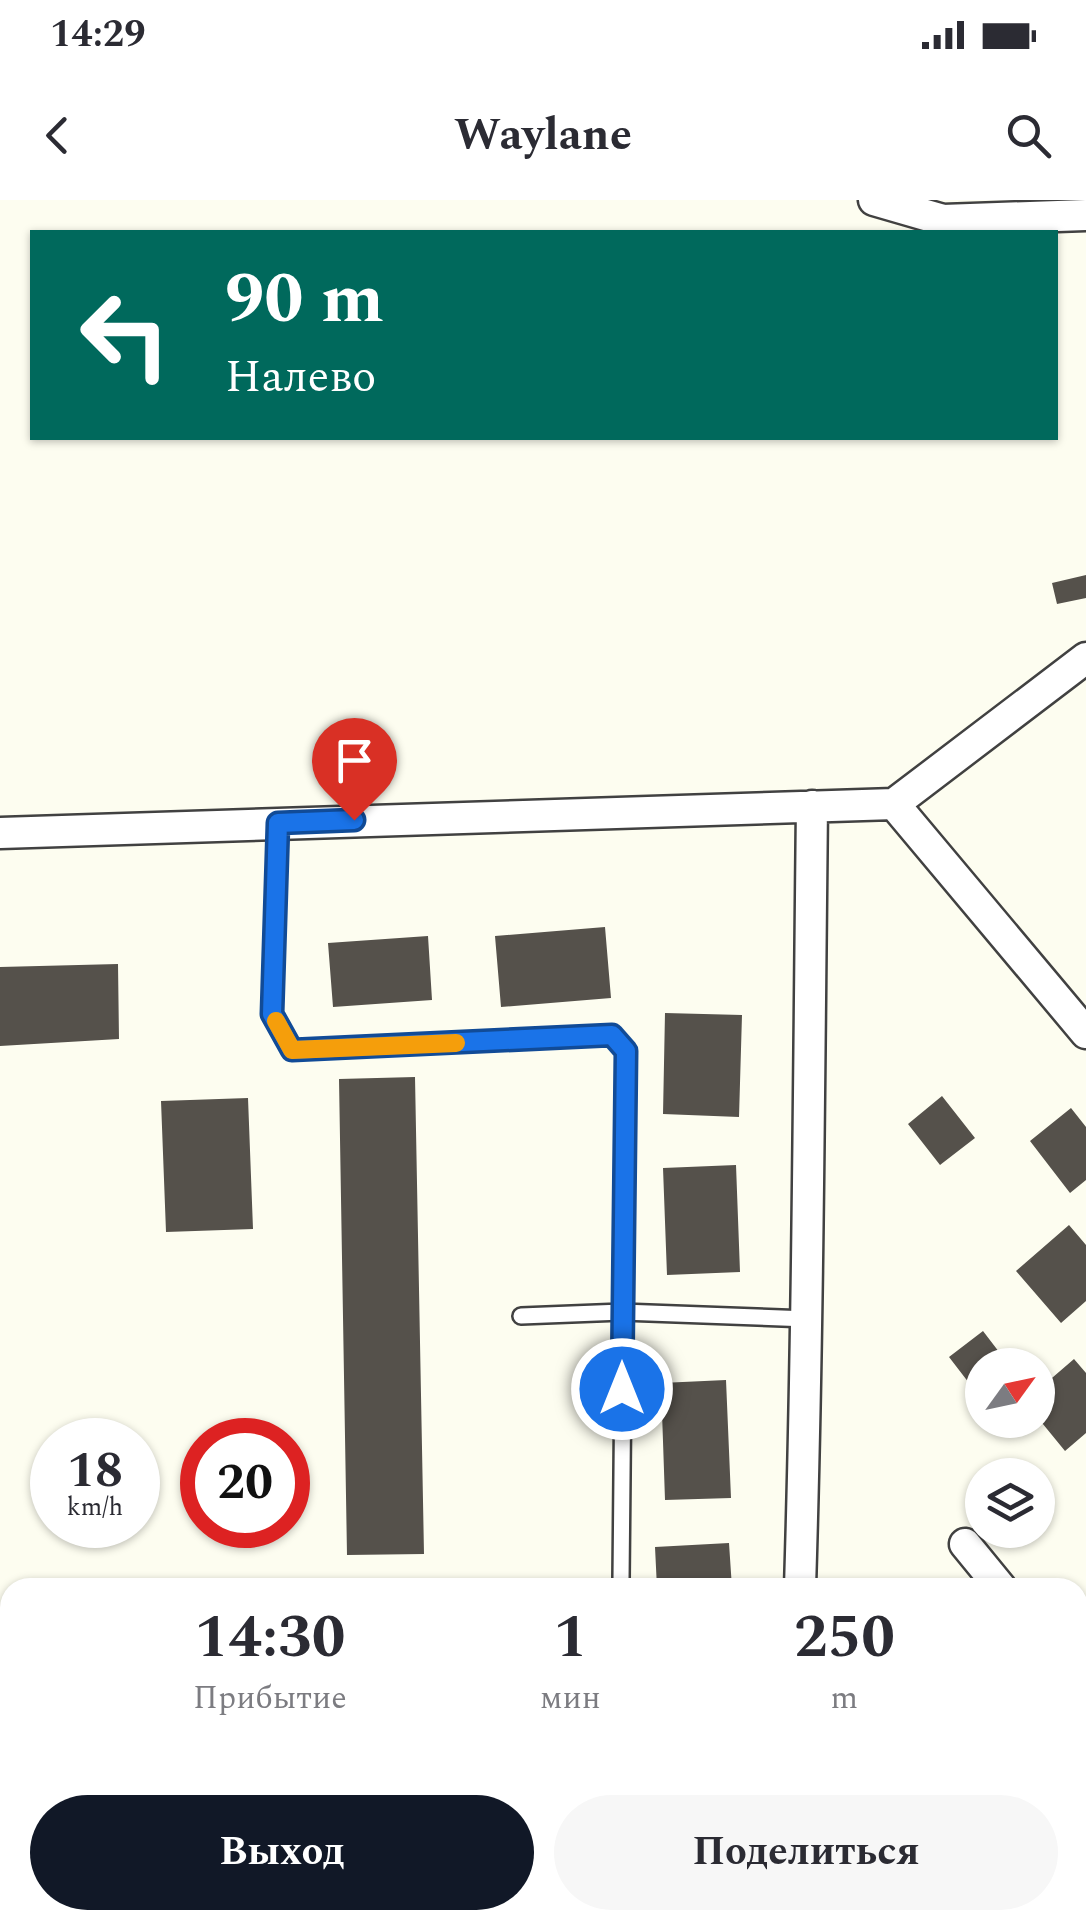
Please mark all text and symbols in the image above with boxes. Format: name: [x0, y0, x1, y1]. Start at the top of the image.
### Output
text: 14:29: [50, 6, 145, 64]
text: Waylane: [454, 101, 632, 170]
icon: back: [30, 108, 85, 163]
icon: search: [1001, 108, 1056, 163]
text: 90 m: [225, 247, 384, 353]
icon: left: [60, 270, 190, 400]
text: Налево: [225, 343, 376, 412]
pin: [312, 718, 397, 821]
icon: arrive: [327, 733, 382, 788]
position arrow: [570, 1337, 674, 1441]
north arrow: [965, 1348, 1055, 1438]
map controls: [965, 1348, 1055, 1548]
speed limit sign: 20: [180, 1418, 310, 1548]
text: 18: [67, 1433, 123, 1509]
button: layers: [965, 1458, 1055, 1548]
text: km/h: [67, 1489, 123, 1527]
text: 14:30: [195, 1592, 345, 1684]
text: 1: [554, 1592, 587, 1684]
text: 250: [794, 1592, 895, 1684]
text: Прибытие: [193, 1674, 347, 1723]
text: мин: [540, 1674, 601, 1723]
text: m: [831, 1674, 858, 1723]
button: Выход: [30, 1795, 534, 1910]
button: Поделиться: [554, 1795, 1058, 1910]

